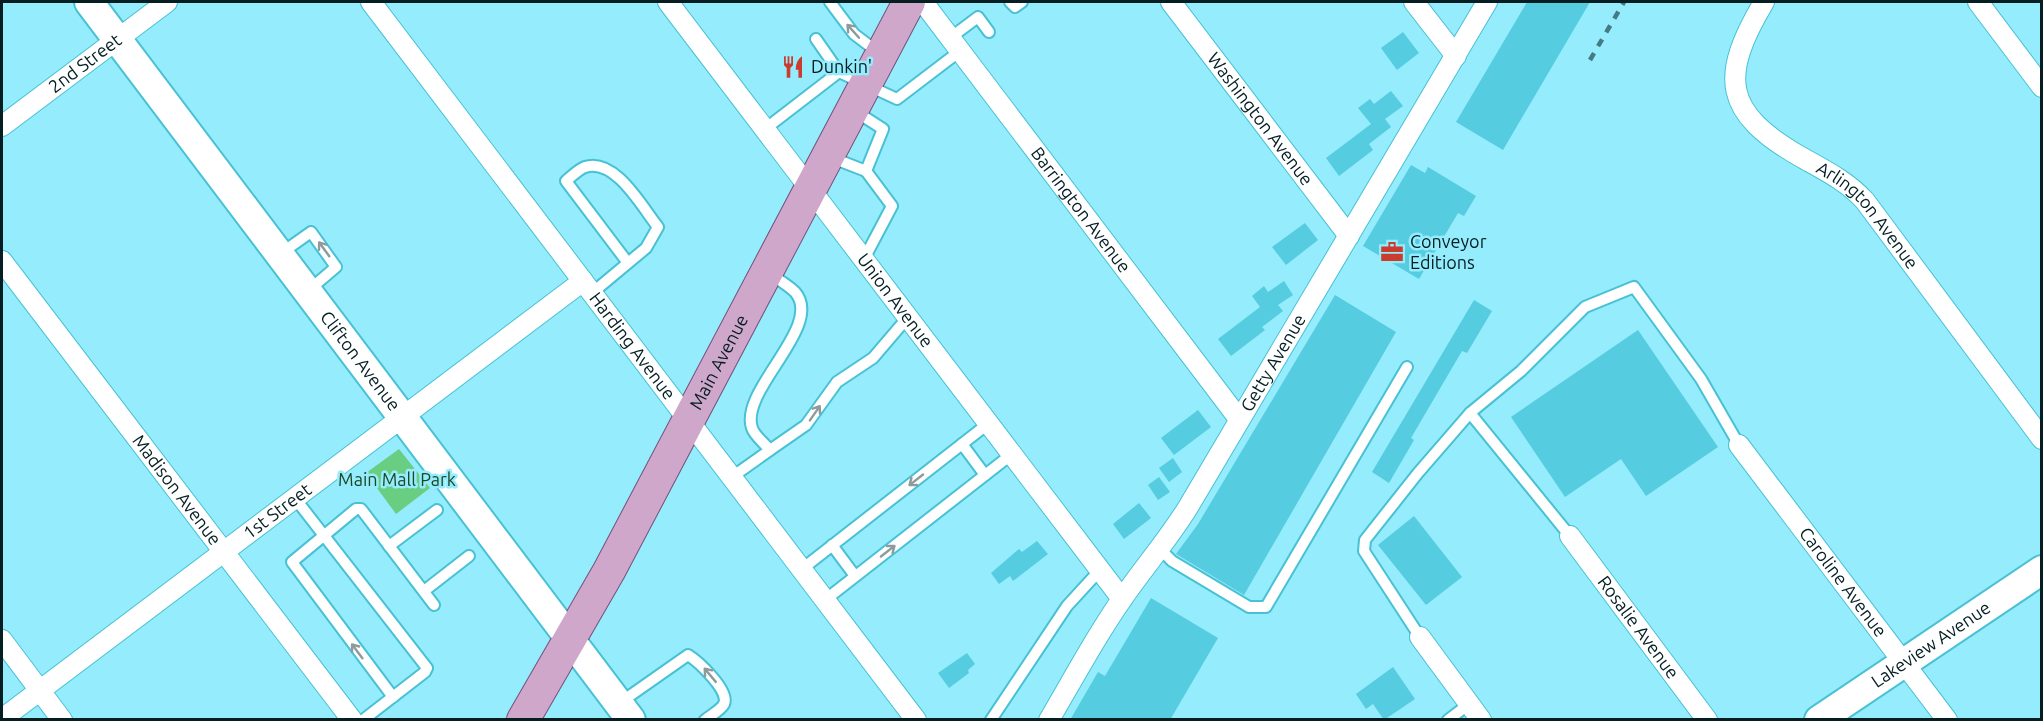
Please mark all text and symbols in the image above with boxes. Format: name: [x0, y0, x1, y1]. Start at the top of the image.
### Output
one-way arrow: [846, 23, 860, 38]
street label: 2nd Street: [44, 29, 125, 96]
street label: Washington Avenue: [1204, 48, 1318, 189]
restaurant icon: Dunkin': [780, 54, 806, 80]
place label: Dunkin': [811, 56, 872, 76]
street label: Barrington Avenue: [1028, 143, 1135, 276]
street label: Arlington Avenue: [1814, 157, 1923, 272]
place label: Conveyor Editions: [1410, 231, 1487, 272]
office icon: Conveyor Editions: [1379, 239, 1405, 265]
one-way arrow: [317, 242, 330, 258]
street label: Union Avenue: [854, 249, 938, 351]
street label: Harding Avenue: [586, 288, 680, 403]
street label: Clifton Avenue: [317, 307, 405, 414]
street label: Getty Avenue: [1236, 310, 1309, 415]
street label: Main Avenue: [685, 311, 751, 413]
one-way arrow: [809, 406, 821, 422]
street label: Madison Avenue: [129, 430, 226, 548]
park label: Main Mall Park: [338, 469, 456, 489]
one-way arrow: [909, 473, 925, 486]
street label: 1st Street: [239, 479, 315, 542]
street label: Caroline Avenue: [1796, 523, 1891, 640]
one-way arrow: [880, 545, 896, 558]
street label: Rosalie Avenue: [1594, 572, 1684, 682]
street label: Lakeview Avenue: [1867, 597, 1994, 691]
one-way arrow: [351, 643, 364, 659]
one-way arrow: [703, 667, 716, 683]

